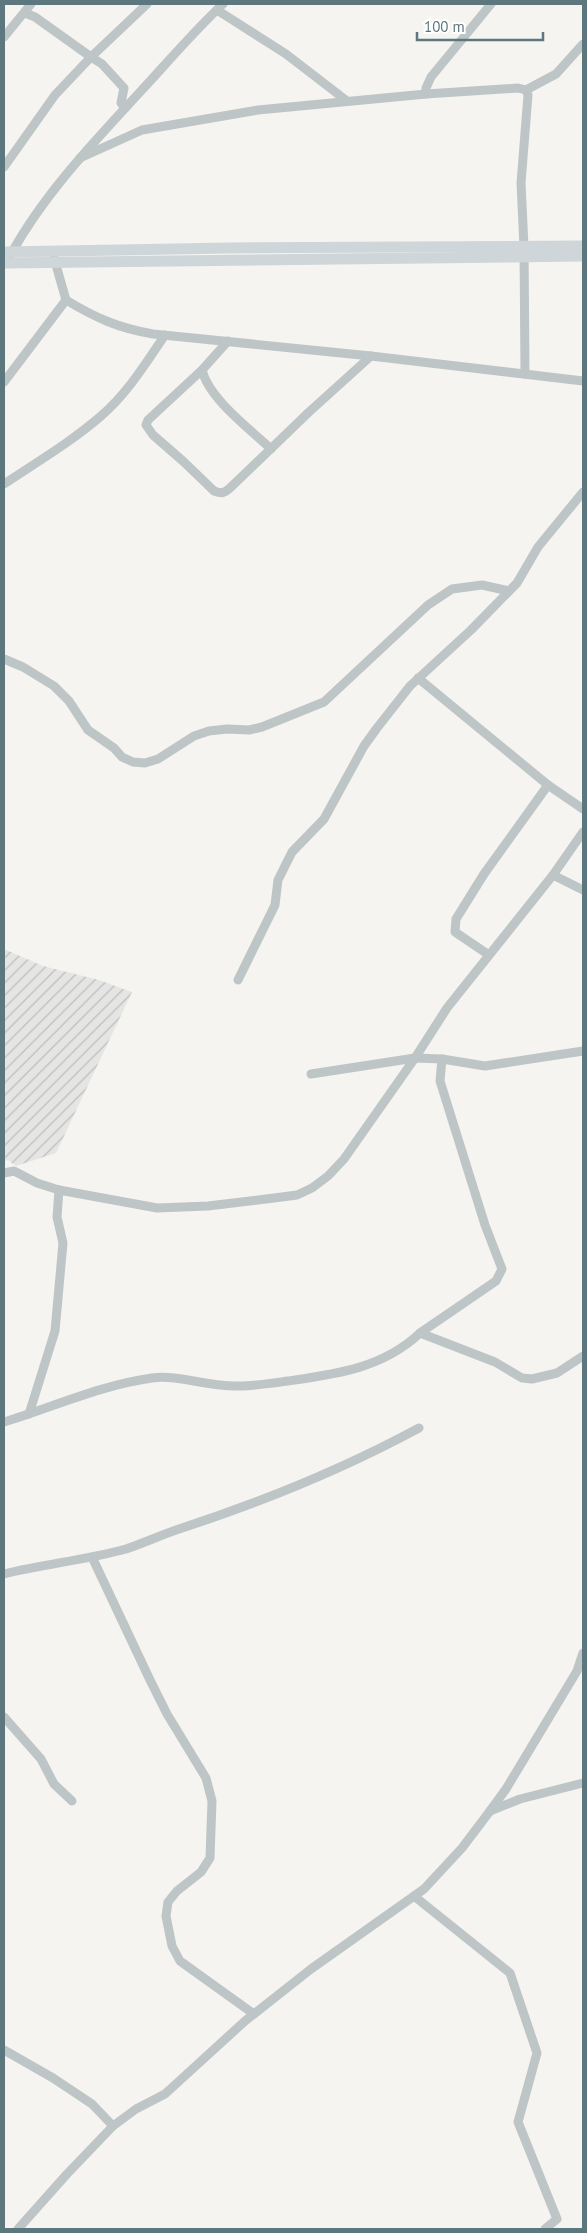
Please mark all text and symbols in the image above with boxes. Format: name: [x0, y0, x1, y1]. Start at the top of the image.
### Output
scale bar: [417, 10, 543, 42]
text: 100 m: [424, 17, 465, 36]

